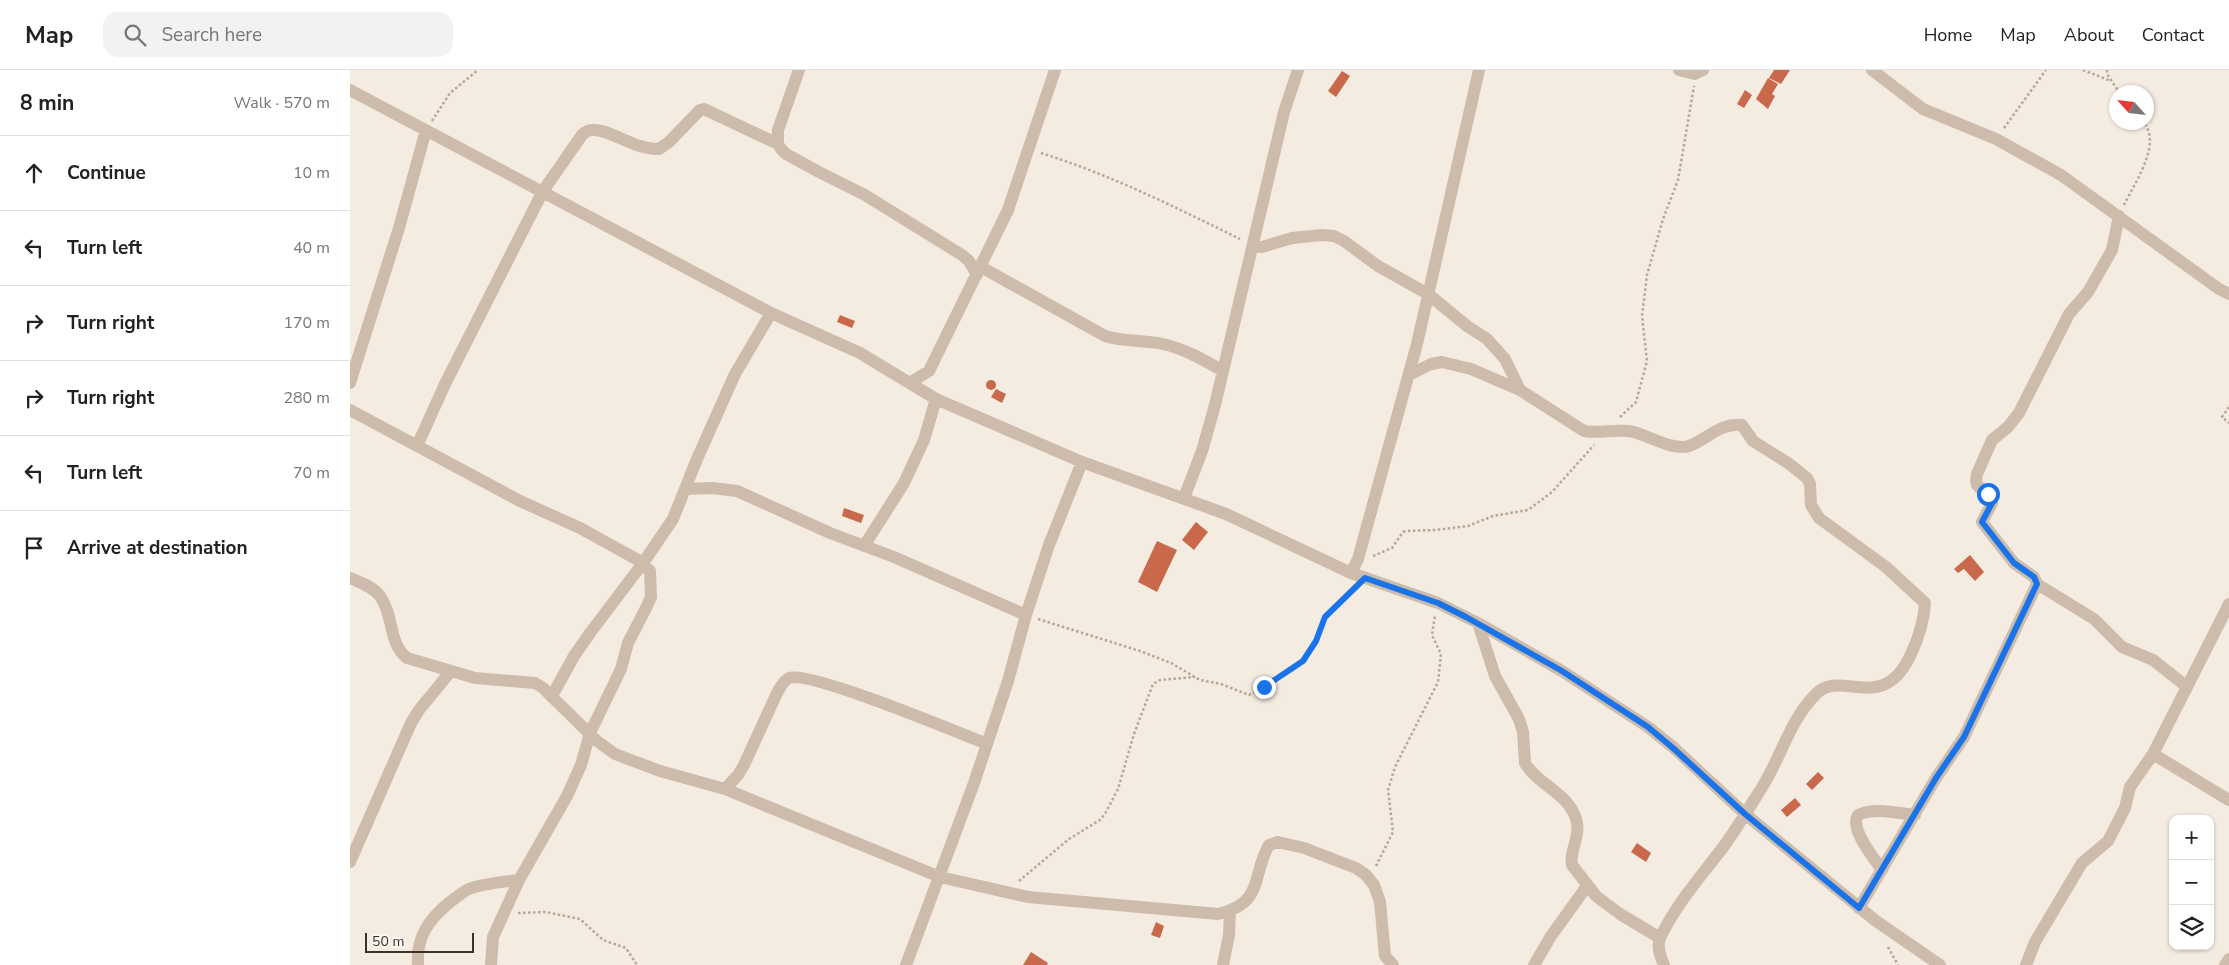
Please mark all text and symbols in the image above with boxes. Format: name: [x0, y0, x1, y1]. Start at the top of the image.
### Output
search box: [103, 12, 453, 57]
text: Map: [25, 19, 73, 51]
icon: search: [121, 21, 149, 49]
text: Search here: [161, 22, 262, 48]
text: Home: [1924, 23, 1972, 47]
text: Map: [2000, 23, 2036, 47]
text: About: [2064, 23, 2114, 47]
text: Contact: [2142, 23, 2204, 47]
north arrow: [2109, 85, 2154, 130]
text: 8 min: [20, 89, 74, 117]
text: Walk · 570 m: [234, 92, 330, 114]
icon: ahead: [20, 159, 48, 187]
text: Continue: [67, 160, 146, 186]
text: 10 m: [293, 162, 330, 184]
icon: left: [20, 234, 48, 262]
text: Turn left: [67, 235, 142, 261]
text: 40 m: [293, 237, 330, 259]
icon: right: [20, 309, 48, 337]
text: Turn right: [67, 310, 154, 336]
text: 170 m: [283, 312, 330, 334]
icon: right: [20, 384, 48, 412]
text: Turn right: [67, 385, 154, 411]
text: 280 m: [283, 387, 330, 409]
icon: left: [20, 459, 48, 487]
text: Turn left: [67, 460, 142, 486]
text: 70 m: [293, 462, 330, 484]
route start: [1977, 483, 2000, 506]
icon: arrive: [20, 534, 48, 562]
text: Arrive at destination: [67, 535, 248, 561]
route end: [1253, 676, 1276, 699]
map controls: [2169, 815, 2214, 950]
button: +: [2169, 815, 2214, 860]
button: −: [2169, 860, 2214, 905]
button: layers: [2169, 905, 2214, 950]
scale bar: [365, 930, 474, 953]
text: 50 m: [372, 932, 404, 951]

